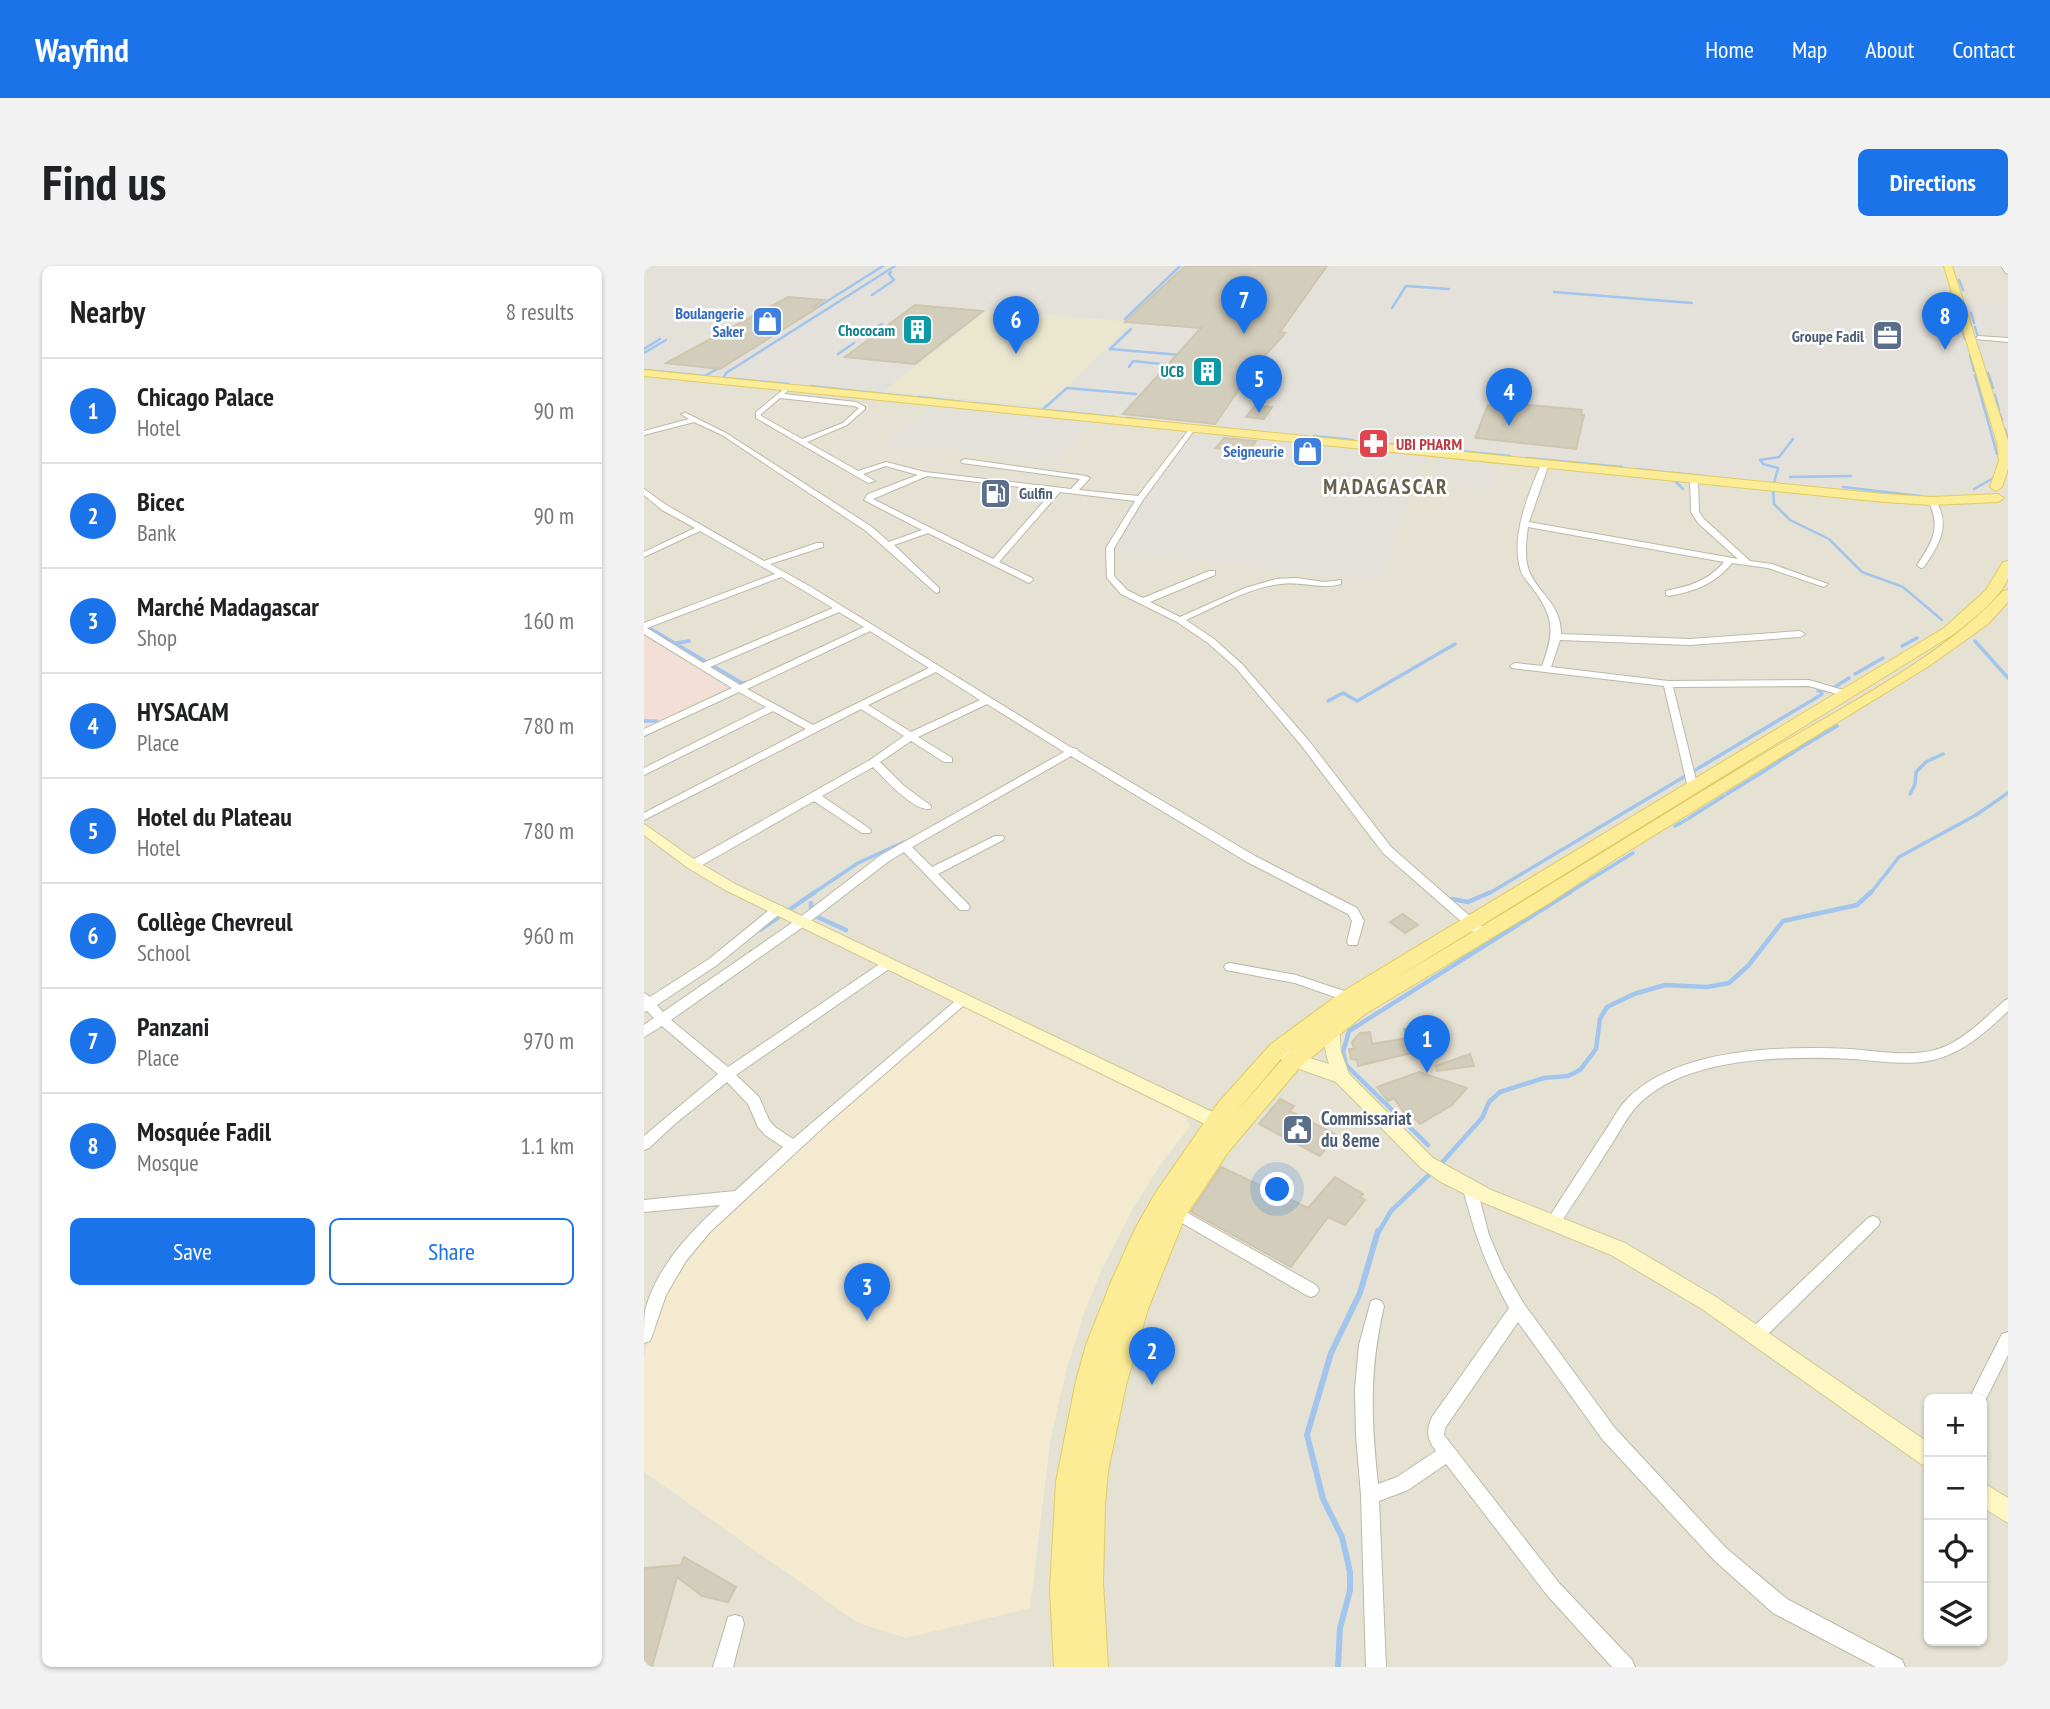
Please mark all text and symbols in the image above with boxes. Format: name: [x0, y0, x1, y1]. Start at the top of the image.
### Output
text: Wayfind: [35, 28, 129, 71]
text: Home: [1705, 34, 1754, 65]
text: Map: [1792, 34, 1827, 65]
text: About: [1865, 34, 1914, 65]
text: Contact: [1952, 34, 2015, 65]
button: Directions: [1858, 149, 2008, 216]
text: Find us: [42, 150, 166, 214]
pin: 7: [1221, 276, 1267, 334]
text: Nearby: [70, 292, 145, 331]
pin: 8: [1922, 292, 1968, 350]
pin: 6: [993, 296, 1039, 354]
text: 8 results: [506, 297, 574, 326]
place label: Boulangerie Saker: [675, 303, 744, 341]
shop icon: Boulangerie Saker: [750, 305, 784, 339]
building icon: Chococam: [901, 313, 935, 347]
office icon: Groupe Fadil: [1870, 319, 1904, 353]
place label: Chococam: [838, 320, 895, 340]
place label: Groupe Fadil: [1792, 326, 1864, 346]
building icon: UCB: [1190, 354, 1224, 388]
pin: 5: [1236, 355, 1282, 413]
place label: UCB: [1161, 361, 1184, 381]
pin: 4: [1486, 368, 1532, 426]
text: Chicago Palace: [137, 380, 274, 413]
text: 1: [88, 396, 99, 425]
text: 90 m: [533, 396, 574, 425]
text: Hotel: [137, 413, 180, 442]
pharmacy icon: UBI PHARM: [1356, 427, 1390, 461]
shop icon: Seigneurie: [1290, 434, 1324, 468]
place label: UBI PHARM: [1396, 434, 1462, 454]
place label: Seigneurie: [1223, 441, 1284, 461]
district label: MADAGASCAR: [1323, 473, 1449, 500]
fuel station icon: Gulfin: [979, 476, 1013, 510]
place label: Gulfin: [1019, 483, 1053, 503]
text: Bicec: [137, 485, 185, 518]
text: 2: [88, 501, 99, 530]
text: 90 m: [533, 501, 574, 530]
text: Bank: [137, 518, 176, 547]
text: Marché Madagascar: [137, 590, 319, 623]
text: 3: [88, 606, 99, 635]
text: 160 m: [523, 606, 574, 635]
text: Shop: [137, 623, 177, 652]
text: HYSACAM: [137, 695, 229, 728]
text: 4: [88, 711, 99, 740]
text: 780 m: [523, 711, 574, 740]
text: Place: [137, 728, 179, 757]
text: Hotel du Plateau: [137, 800, 292, 833]
text: 5: [88, 816, 99, 845]
text: 780 m: [523, 816, 574, 845]
text: Hotel: [137, 833, 180, 862]
text: Collège Chevreul: [137, 905, 293, 938]
text: 6: [88, 921, 99, 950]
text: 960 m: [523, 921, 574, 950]
text: School: [137, 938, 190, 967]
text: Panzani: [137, 1010, 209, 1043]
pin: 1: [1404, 1015, 1450, 1073]
text: 7: [88, 1026, 99, 1055]
text: 970 m: [523, 1026, 574, 1055]
text: Place: [137, 1043, 179, 1072]
place label: Commissariat du 8eme: [1321, 1106, 1412, 1152]
public building icon: Commissariat du 8eme: [1281, 1112, 1315, 1146]
text: Mosquée Fadil: [137, 1115, 271, 1148]
text: 8: [88, 1131, 99, 1160]
text: 1.1 km: [520, 1131, 574, 1160]
text: Mosque: [137, 1148, 199, 1177]
your location: [1260, 1172, 1294, 1206]
button: Save: [70, 1218, 315, 1285]
button: Share: [329, 1218, 574, 1285]
pin: 3: [844, 1263, 890, 1321]
pin: 2: [1129, 1327, 1175, 1385]
map controls: [1924, 1394, 1987, 1646]
button: +: [1924, 1394, 1987, 1457]
button: −: [1924, 1457, 1987, 1520]
button: locate: [1924, 1520, 1987, 1583]
button: layers: [1924, 1583, 1987, 1646]

